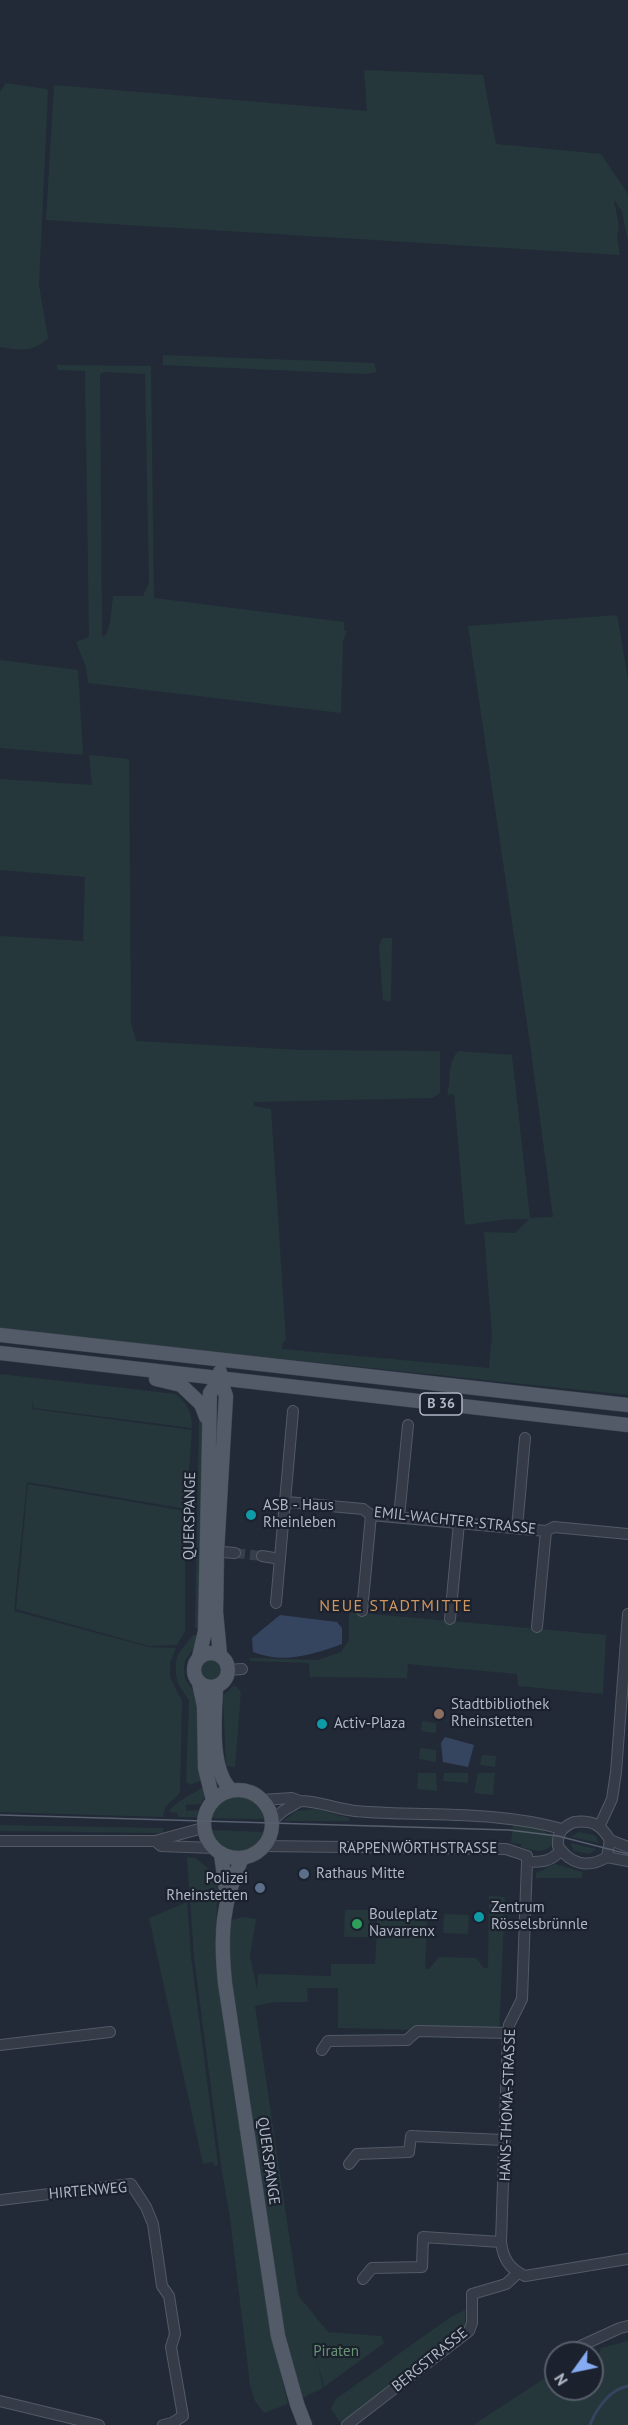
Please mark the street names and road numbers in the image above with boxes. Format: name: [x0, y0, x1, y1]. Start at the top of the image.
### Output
road number: B 36: [420, 1393, 462, 1415]
street label: QUERSPANGE: [180, 1472, 200, 1560]
street label: EMIL-WACHTER-STRASSE: [373, 1504, 537, 1538]
street label: RAPPENWÖRTHSTRASSE: [339, 1840, 497, 1858]
street label: HANS-THOMA-STRASSE: [496, 2028, 520, 2182]
street label: QUERSPANGE: [253, 2116, 283, 2206]
street label: HIRTENWEG: [48, 2179, 128, 2203]
street label: BERGSTRASSE: [389, 2324, 471, 2396]

